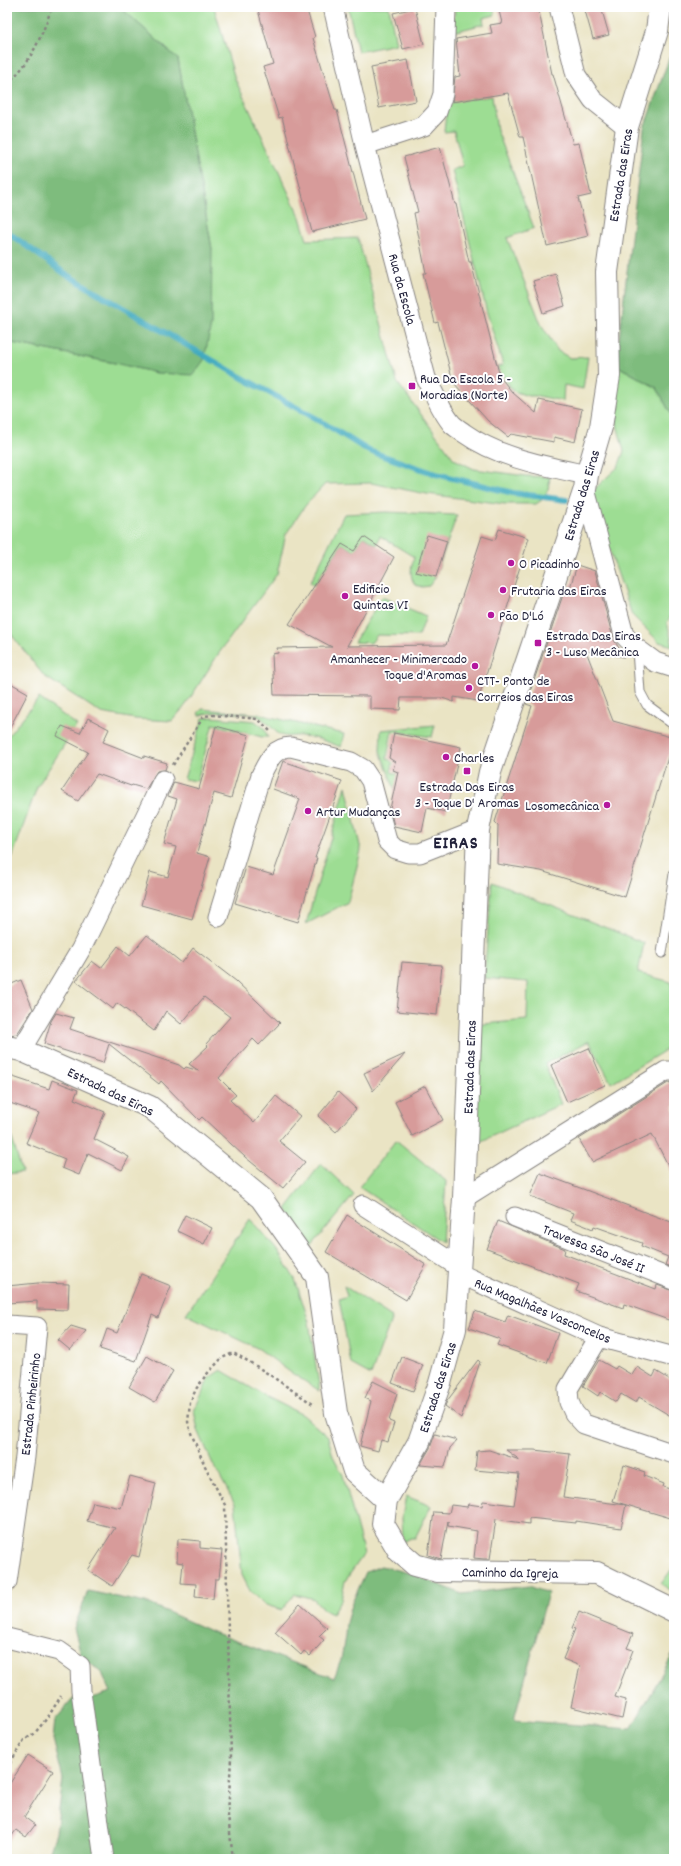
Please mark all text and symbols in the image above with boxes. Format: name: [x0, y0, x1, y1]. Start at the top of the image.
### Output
street label: Estrada das Eiras: [605, 127, 639, 223]
street label: Rua da Escola: [382, 252, 420, 328]
place label: Rua Da Escola 5 - Moradias (Norte): [420, 370, 512, 406]
marker: Rua Da Escola 5 - Moradias (Norte): [407, 381, 417, 391]
street label: Estrada das Eiras: [560, 447, 606, 544]
place label: O Picadinho: [519, 555, 580, 575]
marker: O Picadinho: [506, 558, 516, 568]
place label: Edificio Quintas VI: [353, 580, 409, 616]
place label: Frutaria das Eiras: [511, 582, 607, 602]
marker: Frutaria das Eiras: [498, 585, 508, 595]
marker: Edificio Quintas VI: [340, 591, 350, 601]
place label: Pão D'Ló: [499, 607, 544, 627]
marker: Pão D'Ló: [486, 610, 496, 620]
place label: Estrada Das Eiras 3 - Luso Mecânica: [546, 627, 641, 663]
marker: Estrada Das Eiras 3 - Luso Mecânica: [533, 638, 543, 648]
place label: Amanhecer - Minimercado Toque d'Aromas: [330, 650, 467, 686]
marker: Amanhecer - Minimercado Toque d'Aromas: [470, 661, 480, 671]
place label: CTT- Ponto de Correios das Eiras: [477, 672, 573, 708]
marker: CTT- Ponto de Correios das Eiras: [464, 683, 474, 693]
place label: Charles: [454, 749, 495, 769]
marker: Charles: [441, 752, 451, 762]
marker: Estrada Das Eiras 3 - Toque D' Aromas: [462, 766, 472, 776]
place label: Estrada Das Eiras 3 - Toque D' Aromas: [415, 778, 519, 814]
place label: Losomecânica: [525, 797, 599, 817]
marker: Losomecânica: [602, 800, 612, 810]
place label: Artur Mudanças: [316, 803, 400, 823]
marker: Artur Mudanças: [303, 806, 313, 816]
district label: EIRAS: [433, 832, 479, 857]
street label: Estrada das Eiras: [459, 1019, 483, 1115]
street label: Estrada das Eiras: [63, 1063, 157, 1123]
street label: Travessa São José II: [539, 1220, 648, 1280]
street label: Rua Magalhães Vasconcelos: [471, 1274, 614, 1350]
street label: Estrada das Eiras: [415, 1340, 463, 1436]
street label: Estrada Pinheirinho: [17, 1352, 47, 1456]
street label: Caminho da Igreja: [462, 1563, 559, 1585]

